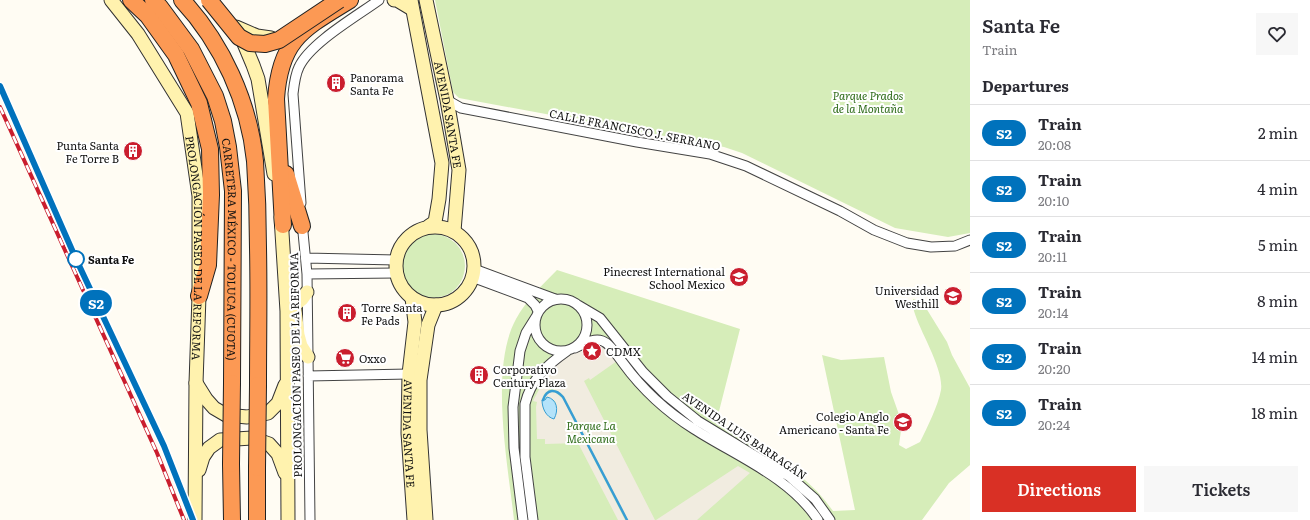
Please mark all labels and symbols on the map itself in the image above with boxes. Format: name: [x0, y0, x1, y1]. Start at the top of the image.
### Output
street label: AVENIDA SANTA FE: [431, 60, 467, 169]
place label: Panorama Santa Fe: [350, 69, 404, 98]
building icon: Panorama Santa Fe: [325, 72, 347, 94]
park label: Parque Prados de la Montaña: [833, 87, 904, 116]
street label: CALLE FRANCISCO J. SERRANO: [548, 105, 722, 153]
street label: PROLONGACIÓN PASEO DE LA REFORMA: [182, 135, 207, 361]
place label: Punta Santa Fe Torre B: [56, 137, 119, 166]
street label: CARRETERA MÉXICO - TOLUCA (CUOTA): [218, 137, 241, 361]
building icon: Punta Santa Fe Torre B: [122, 140, 144, 162]
marker: Santa Fe: [67, 250, 85, 268]
place label: Santa Fe: [88, 251, 134, 267]
street label: PROLONGACIÓN PASEO DE LA REFORMA: [285, 252, 305, 478]
place label: Pinecrest International School Mexico: [603, 263, 725, 292]
school or university icon: Pinecrest International School Mexico: [728, 266, 750, 288]
place label: Universidad Westhill: [875, 282, 939, 311]
school or university icon: Universidad Westhill: [942, 285, 964, 307]
line badge: S2: [78, 290, 114, 316]
place label: Torre Santa Fe Pads: [361, 299, 422, 328]
building icon: Torre Santa Fe Pads: [336, 302, 358, 324]
place icon: CDMX: [581, 340, 603, 362]
place label: CDMX: [606, 343, 641, 359]
supermarket icon: Oxxo: [334, 347, 356, 369]
place label: Oxxo: [359, 350, 386, 366]
place label: Corporativo Century Plaza: [493, 361, 566, 390]
building icon: Corporativo Century Plaza: [468, 364, 490, 386]
street label: AVENIDA SANTA FE: [400, 379, 420, 488]
street label: AVENIDA LUIS BARRAGÁN: [680, 387, 810, 483]
place label: Colegio Anglo Americano - Santa Fe: [779, 408, 889, 437]
school or university icon: Colegio Anglo Americano - Santa Fe: [892, 411, 914, 433]
park label: Parque La Mexicana: [566, 417, 617, 446]

